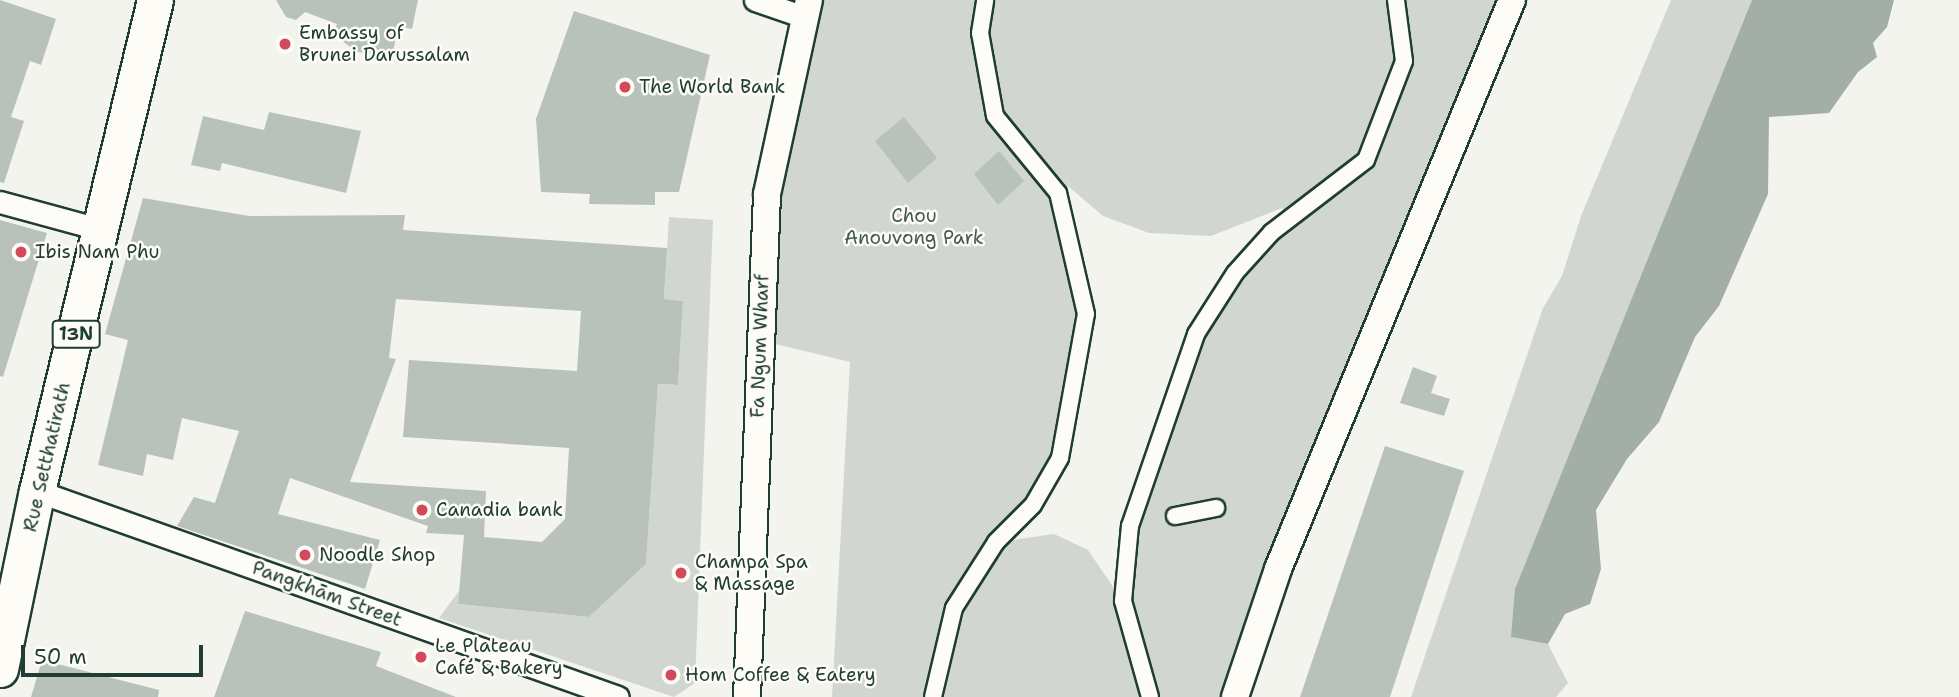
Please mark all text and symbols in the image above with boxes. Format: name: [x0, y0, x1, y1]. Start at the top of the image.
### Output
place label: Embassy of Brunei Darussalam: [299, 22, 470, 66]
marker: Embassy of Brunei Darussalam: [277, 36, 293, 52]
place label: The World Bank: [639, 76, 785, 98]
marker: The World Bank: [617, 79, 633, 95]
park label: Chou Anouvong Park: [844, 205, 984, 249]
place label: Ibis Nam Phu: [35, 241, 159, 263]
marker: Ibis Nam Phu: [13, 244, 29, 260]
street label: Fa Ngum Wharf: [746, 274, 774, 418]
road number: 13N: [52, 320, 100, 348]
street label: Rue Setthatirath: [19, 380, 75, 534]
place label: Canadia bank: [436, 499, 563, 521]
marker: Canadia bank: [414, 502, 430, 518]
place label: Noodle Shop: [319, 544, 435, 566]
marker: Noodle Shop: [297, 547, 313, 563]
place label: Champa Spa & Massage: [695, 551, 808, 595]
street label: Pangkhām Street: [249, 556, 405, 632]
marker: Champa Spa & Massage: [673, 565, 689, 581]
scale bar: [24, 630, 206, 674]
place label: Le Plateau Café & Bakery: [435, 635, 563, 679]
text: 50 m: [34, 643, 87, 671]
marker: Le Plateau Café & Bakery: [413, 649, 429, 665]
place label: Hom Coffee & Eatery: [685, 664, 876, 686]
marker: Hom Coffee & Eatery: [663, 667, 679, 683]

